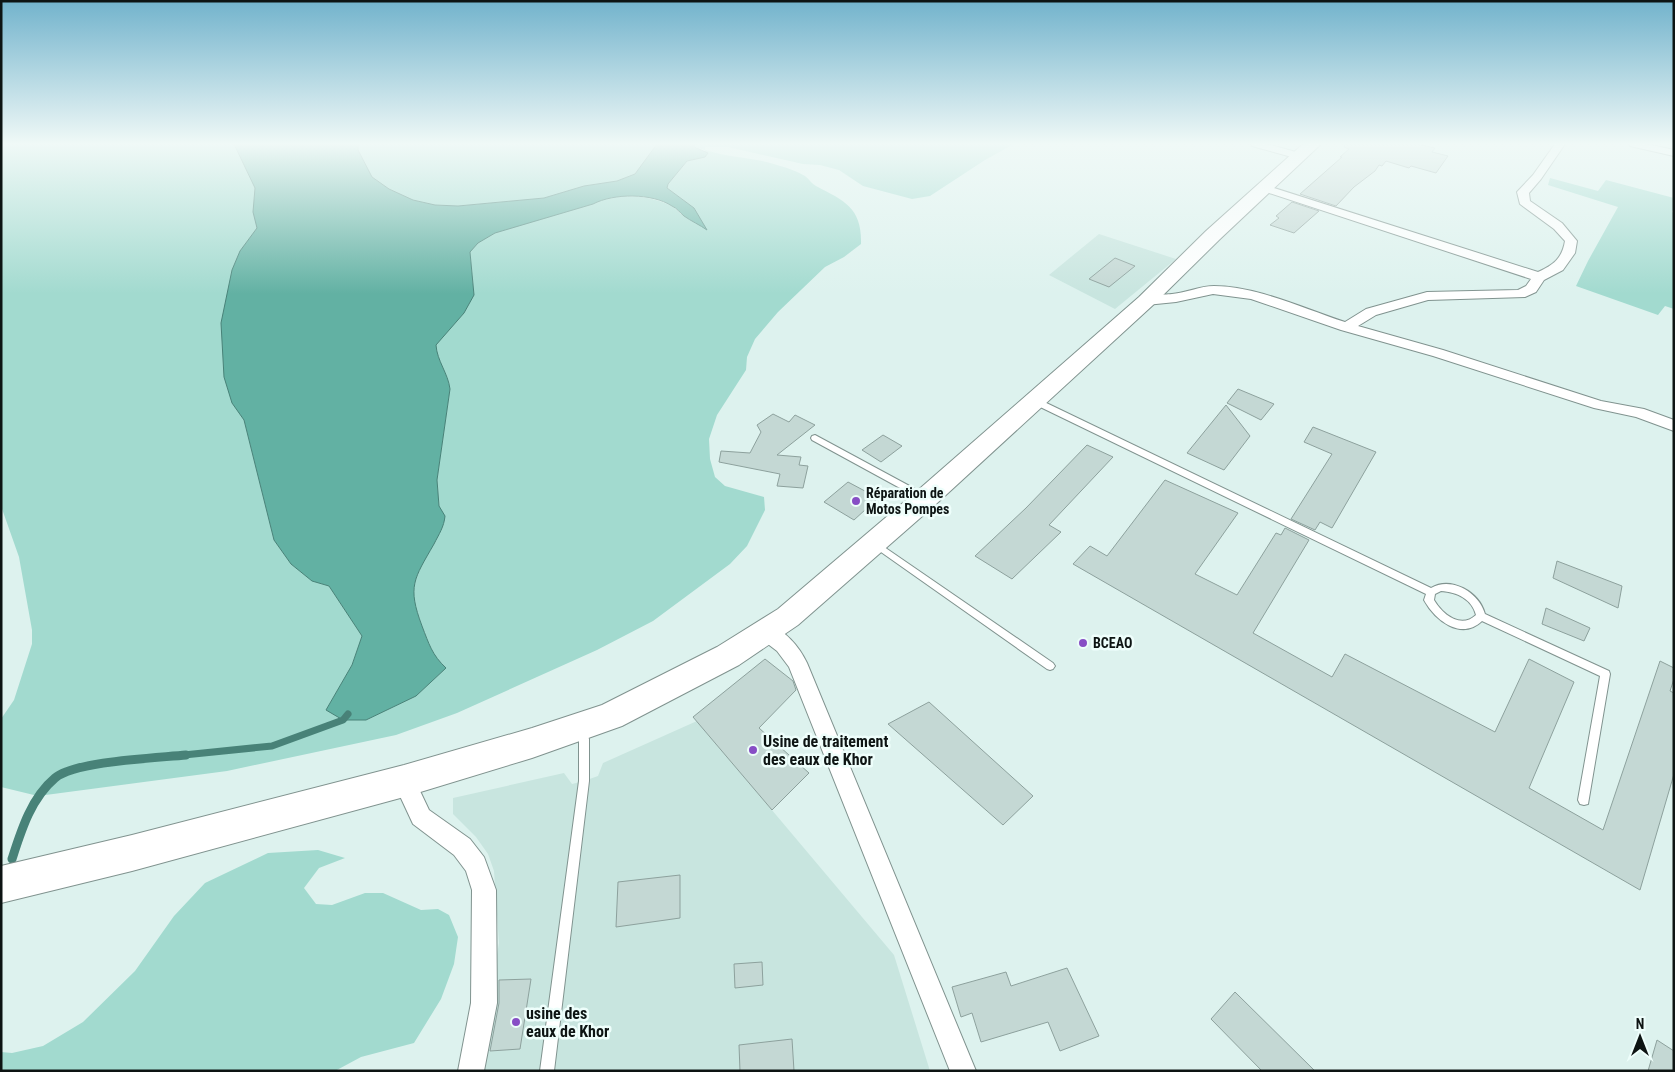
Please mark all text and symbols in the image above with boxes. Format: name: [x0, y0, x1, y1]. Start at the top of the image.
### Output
place label: Réparation de Motos Pompes: [866, 485, 949, 517]
marker: Réparation de Motos Pompes: [850, 495, 862, 507]
place label: BCEAO: [1093, 635, 1132, 651]
marker: BCEAO: [1077, 637, 1089, 649]
place label: Usine de traitement des eaux de Khor: [763, 732, 888, 769]
marker: Usine de traitement des eaux de Khor: [747, 744, 759, 756]
place label: usine des eaux de Khor: [526, 1004, 609, 1041]
north arrow: [1615, 1012, 1665, 1062]
marker: usine des eaux de Khor: [510, 1016, 522, 1028]
text: N: [1636, 1016, 1644, 1032]

